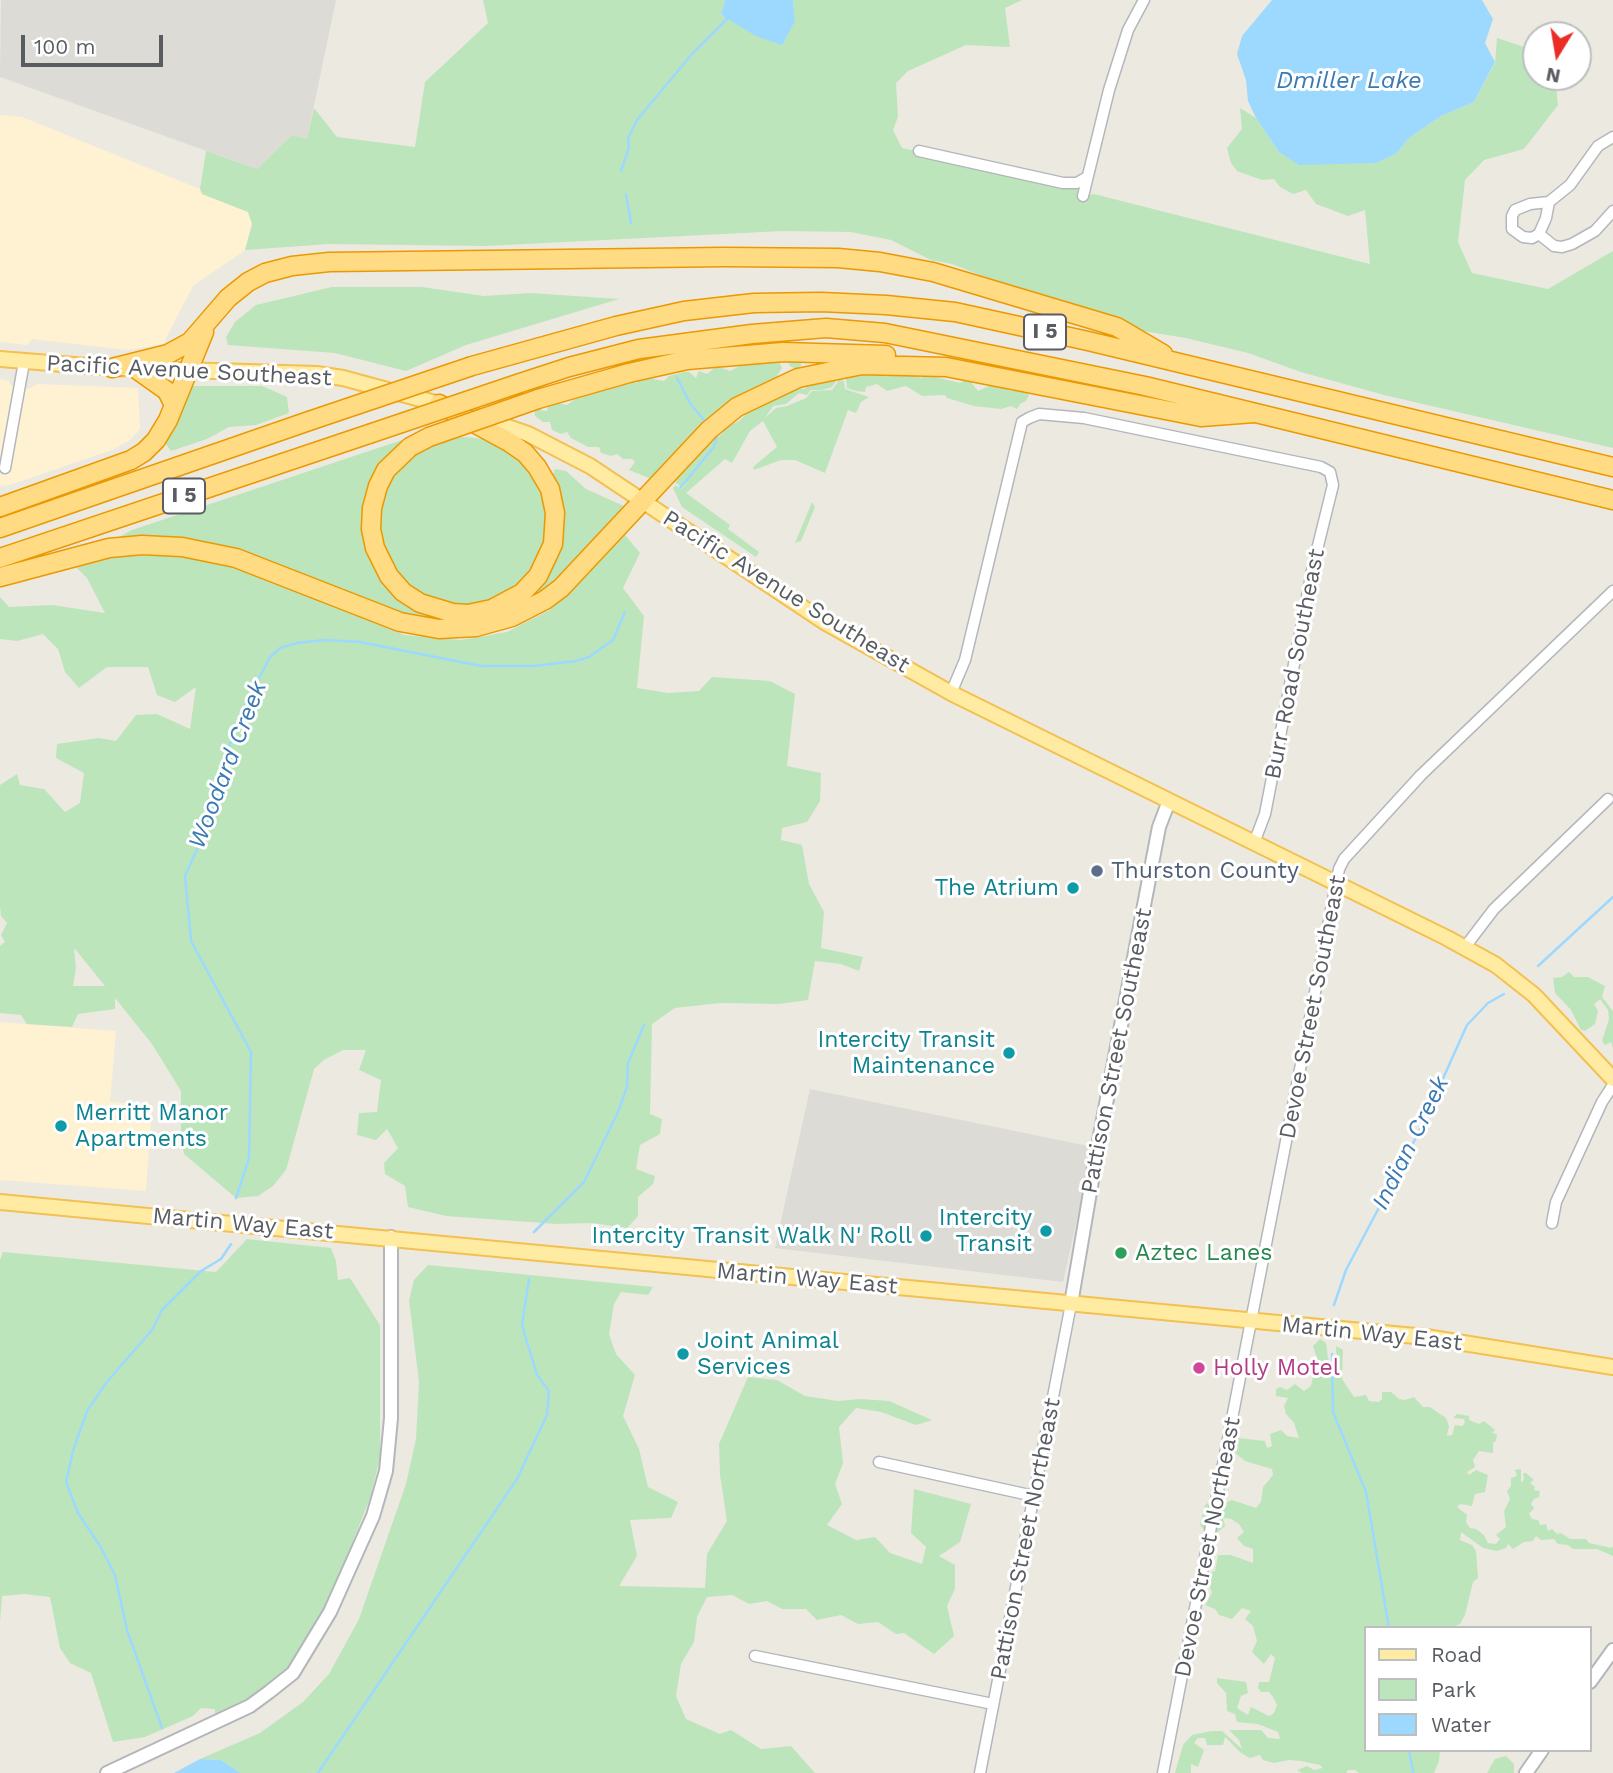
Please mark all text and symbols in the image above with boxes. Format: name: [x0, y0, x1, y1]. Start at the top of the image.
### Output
scale bar: [24, 21, 166, 65]
north arrow: [1522, 21, 1592, 91]
text: 100 m: [34, 34, 96, 59]
text: N: [1544, 63, 1562, 88]
water label: Dmiller Lake: [1276, 67, 1422, 95]
road number: I 5: [1024, 314, 1066, 350]
street label: Pacific Avenue Southeast: [46, 350, 332, 392]
road number: I 5: [163, 478, 205, 514]
street label: Pacific Avenue Southeast: [658, 505, 914, 679]
street label: Burr Road Southeast: [1259, 546, 1331, 782]
water label: Woodard Creek: [183, 677, 273, 853]
place label: Thurston County: [1111, 857, 1299, 885]
marker: Thurston County: [1089, 863, 1105, 879]
street label: Devoe Street Southeast: [1274, 873, 1352, 1141]
place label: The Atrium: [935, 874, 1059, 902]
marker: The Atrium: [1065, 880, 1081, 896]
street label: Pattison Street Southeast: [1076, 906, 1158, 1196]
place label: Intercity Transit Maintenance: [817, 1026, 995, 1080]
marker: Intercity Transit Maintenance: [1001, 1045, 1017, 1061]
water label: Indian Creek: [1366, 1072, 1456, 1214]
place label: Merritt Manor Apartments: [75, 1099, 228, 1153]
marker: Merritt Manor Apartments: [53, 1118, 69, 1134]
street label: Martin Way East: [151, 1202, 335, 1246]
place label: Intercity Transit: [939, 1204, 1032, 1258]
place label: Intercity Transit Walk N' Roll: [592, 1222, 912, 1250]
marker: Intercity Transit: [1038, 1223, 1054, 1239]
marker: Intercity Transit Walk N' Roll: [918, 1228, 934, 1244]
place label: Aztec Lanes: [1135, 1239, 1272, 1267]
marker: Aztec Lanes: [1113, 1245, 1129, 1261]
street label: Martin Way East: [715, 1257, 899, 1301]
street label: Martin Way East: [1280, 1311, 1464, 1357]
place label: Joint Animal Services: [697, 1327, 839, 1381]
marker: Joint Animal Services: [675, 1346, 691, 1362]
place label: Holly Motel: [1213, 1354, 1340, 1382]
marker: Holly Motel: [1191, 1360, 1207, 1376]
street label: Pattison Street Northeast: [985, 1396, 1067, 1682]
street label: Devoe Street Northeast: [1169, 1415, 1247, 1679]
legend: [1364, 1626, 1592, 1752]
text: Road: [1431, 1642, 1482, 1667]
text: Park: [1431, 1677, 1476, 1702]
text: Water: [1431, 1712, 1491, 1737]

